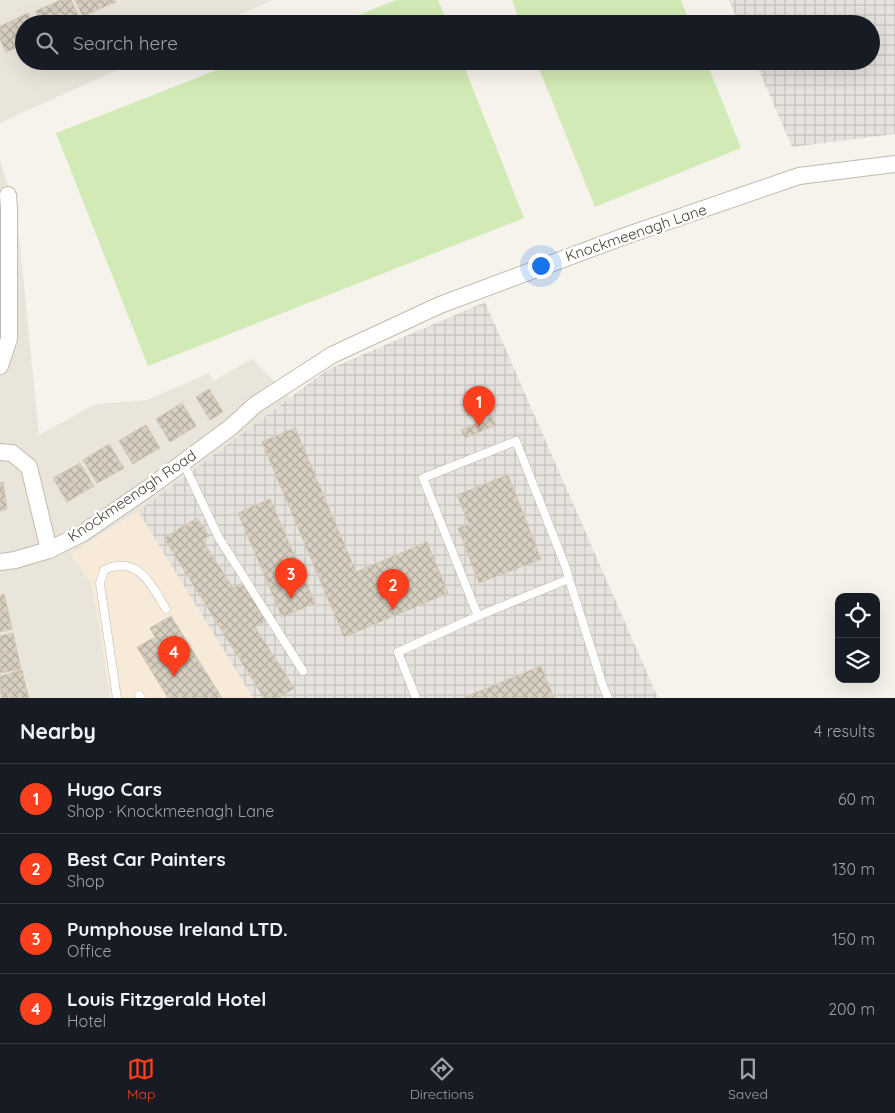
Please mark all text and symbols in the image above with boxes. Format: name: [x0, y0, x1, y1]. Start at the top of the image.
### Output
search box: [15, 15, 880, 70]
icon: search: [33, 29, 61, 57]
text: Search here: [73, 31, 178, 55]
street label: Knockmeenagh Lane: [563, 199, 709, 266]
your location: [528, 253, 554, 279]
pin: 1: [463, 386, 495, 427]
street label: Knockmeenagh Road: [64, 445, 200, 546]
pin: 3: [275, 558, 307, 599]
pin: 2: [377, 569, 409, 610]
map controls: [835, 593, 880, 683]
button: locate: [835, 593, 880, 638]
pin: 4: [158, 636, 190, 677]
button: layers: [835, 638, 880, 683]
text: Nearby: [20, 718, 96, 744]
text: 4 results: [814, 721, 875, 741]
text: Hugo Cars: [67, 777, 162, 801]
text: 1: [33, 789, 39, 809]
text: 60 m: [838, 789, 875, 809]
text: Shop · Knockmeenagh Lane: [67, 801, 274, 821]
text: Best Car Painters: [67, 847, 226, 871]
text: 2: [31, 859, 41, 879]
text: 130 m: [832, 859, 875, 879]
text: Shop: [67, 871, 104, 891]
text: Pumphouse Ireland LTD.: [67, 917, 288, 941]
text: 3: [32, 929, 40, 949]
text: 150 m: [832, 929, 875, 949]
text: Office: [67, 941, 112, 961]
text: Louis Fitzgerald Hotel: [67, 987, 266, 1011]
text: 4: [31, 999, 41, 1019]
text: 200 m: [828, 999, 875, 1019]
text: Hotel: [67, 1011, 106, 1031]
tab: Map: [127, 1055, 156, 1103]
tab: Directions: [410, 1055, 474, 1103]
tab: Saved: [728, 1055, 768, 1103]

